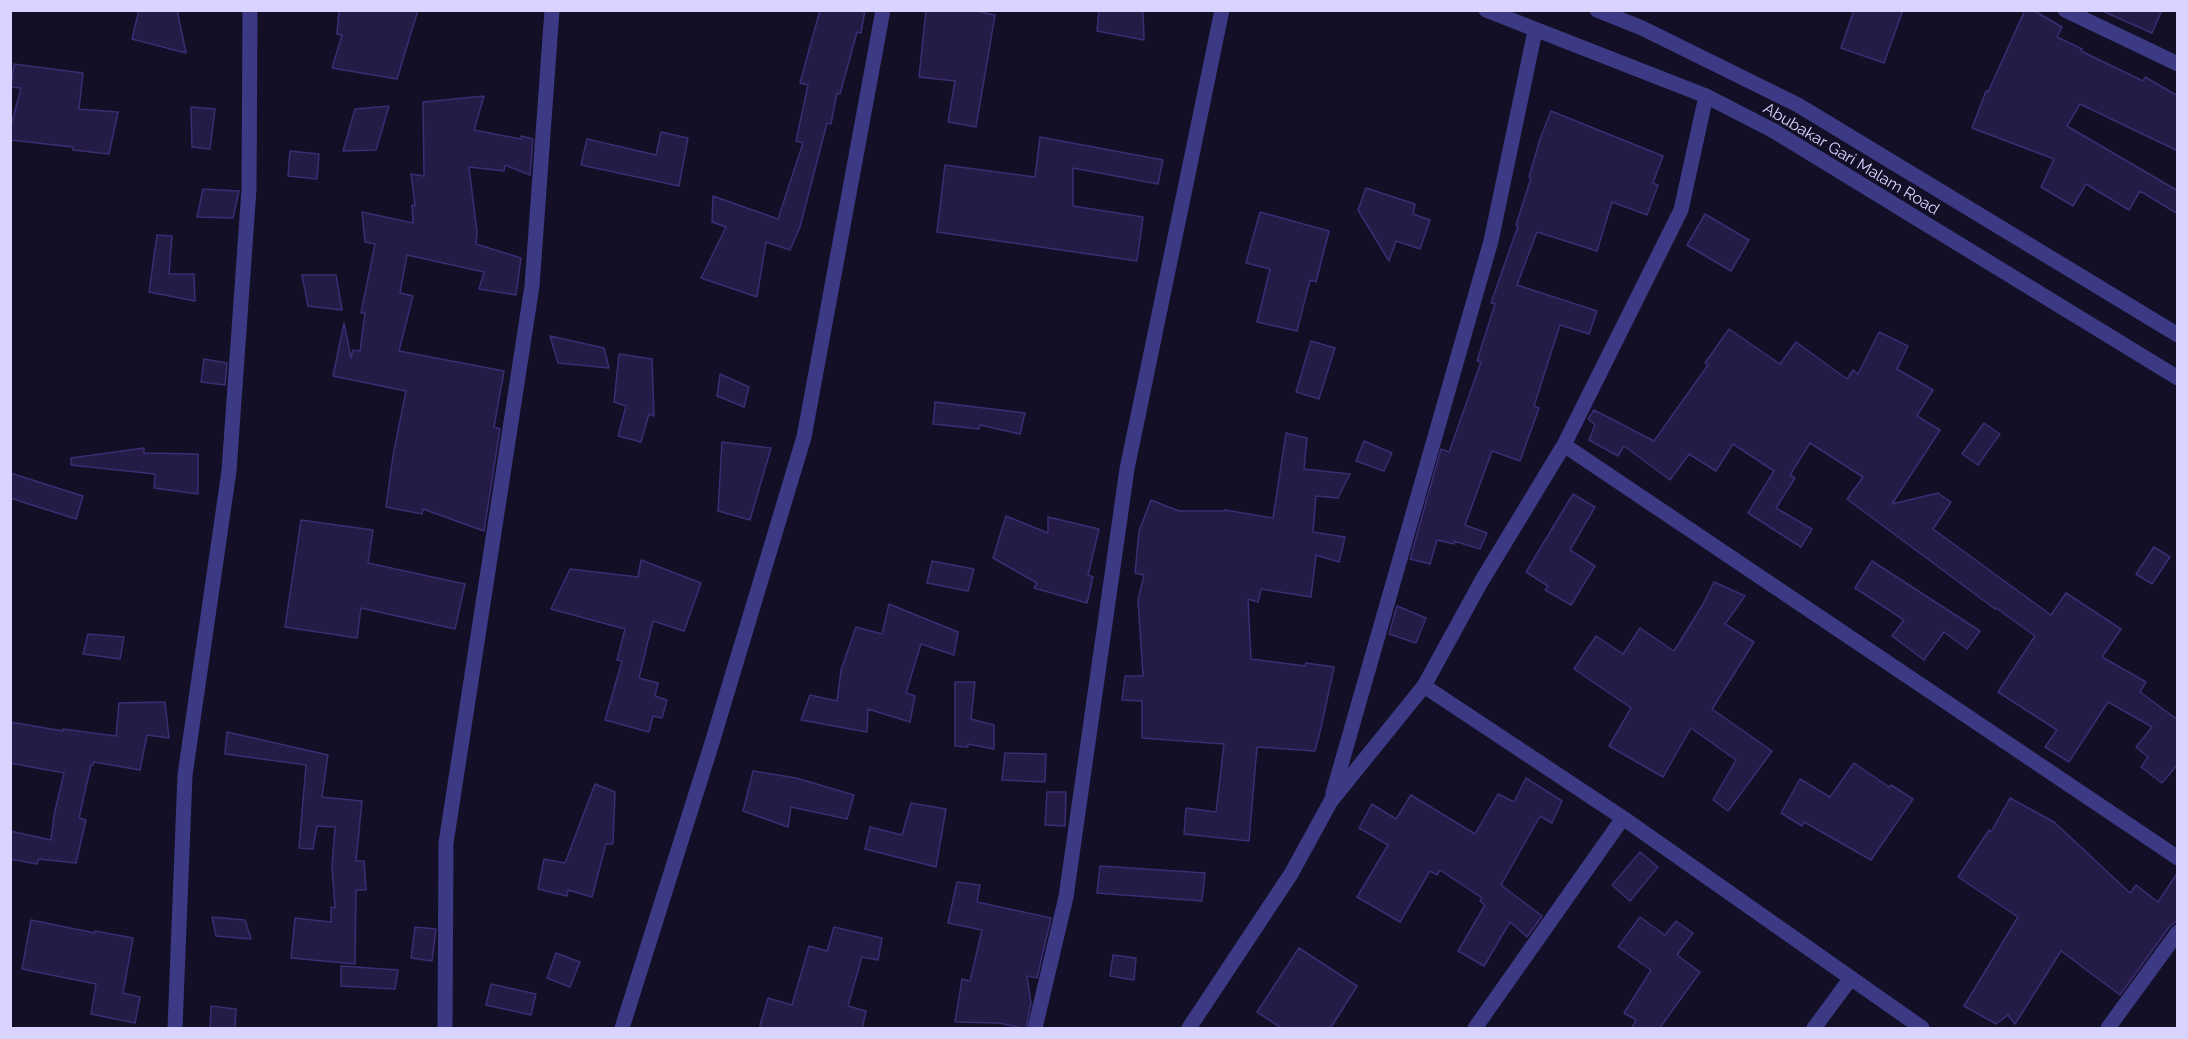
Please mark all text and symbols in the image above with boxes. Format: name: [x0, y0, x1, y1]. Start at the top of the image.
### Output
street label: Abubakar Gari Malam Road: [1760, 99, 1942, 219]

